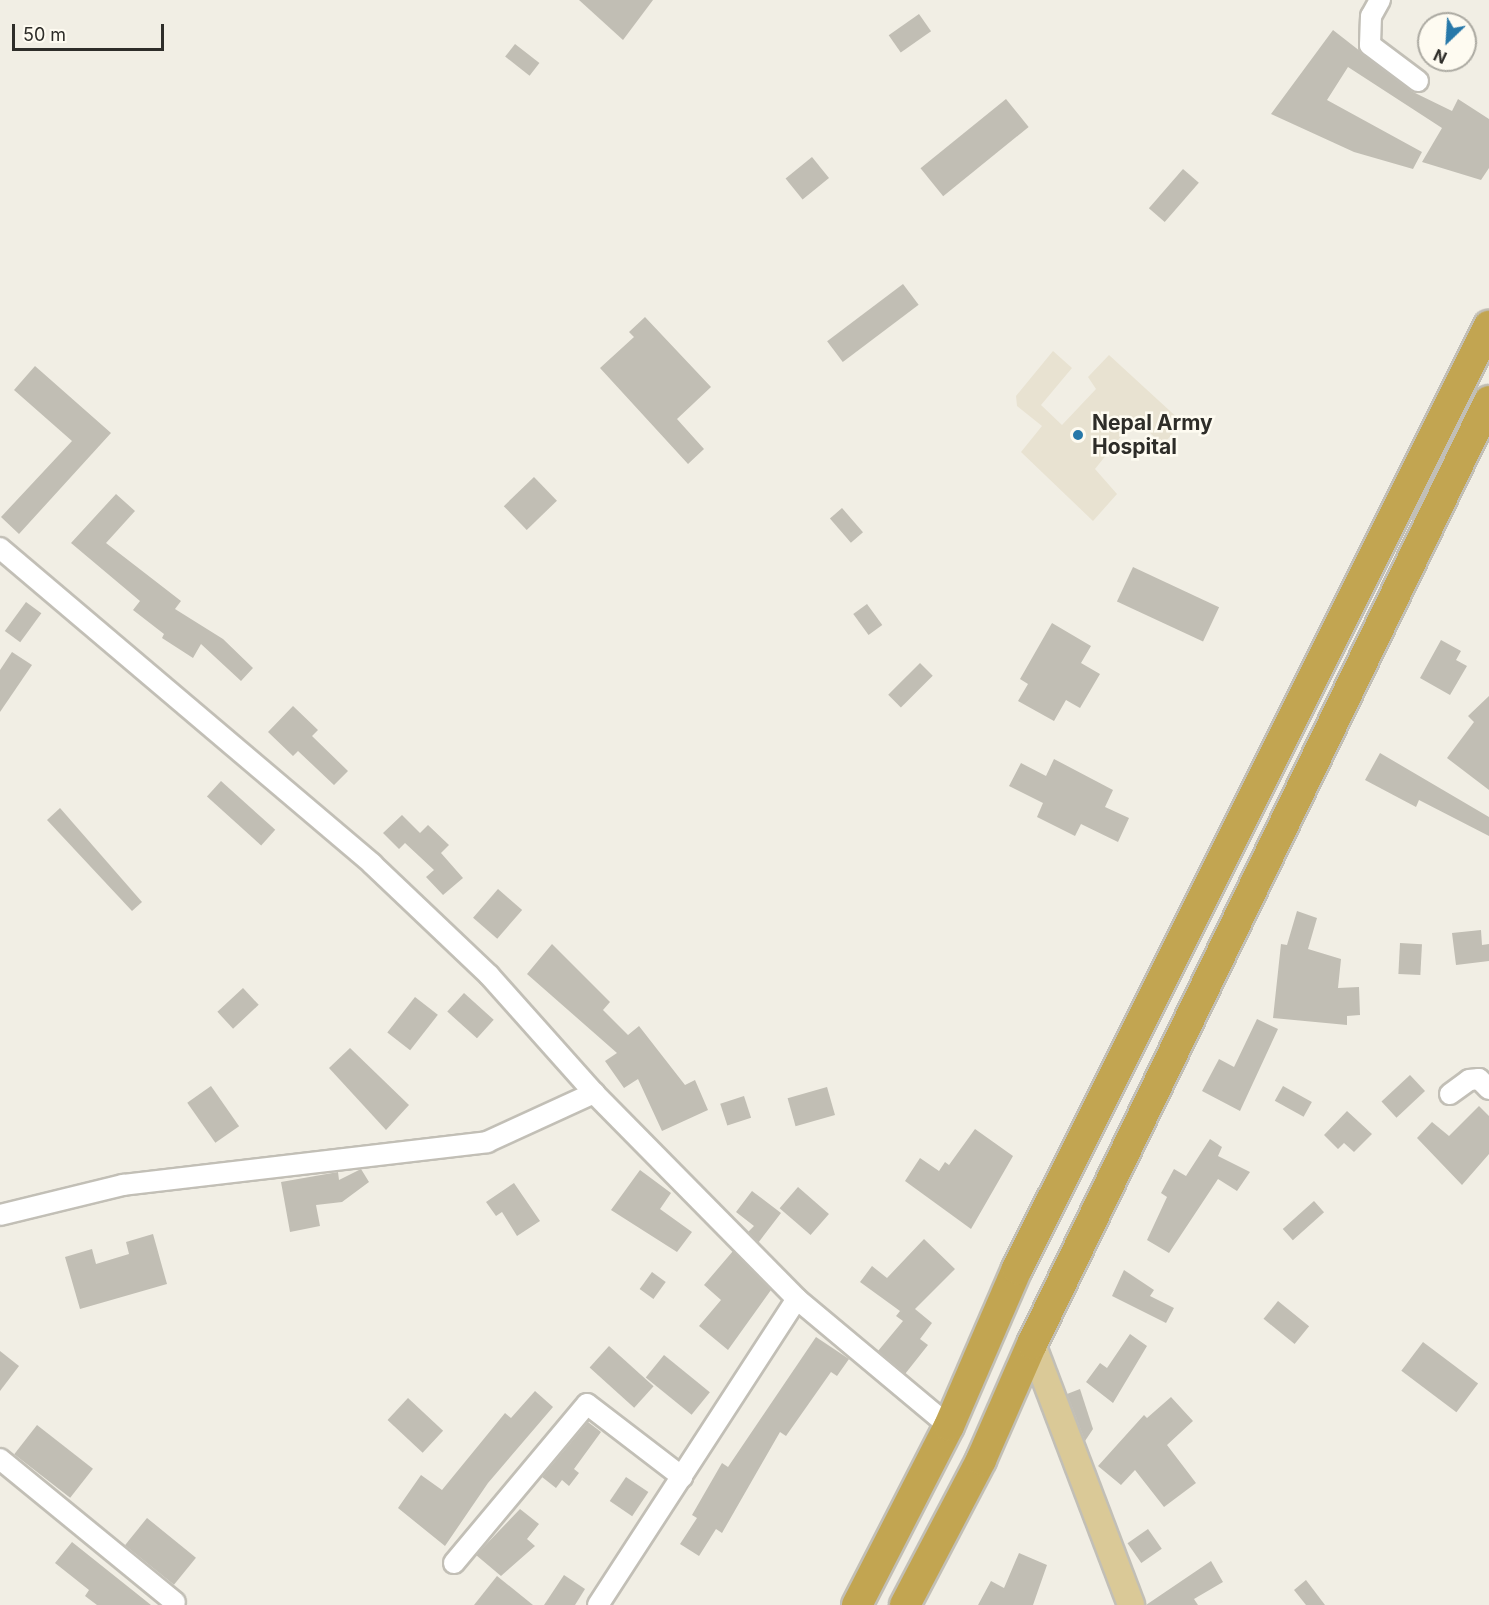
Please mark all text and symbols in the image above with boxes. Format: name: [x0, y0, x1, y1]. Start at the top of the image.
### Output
scale bar: [15, 12, 166, 50]
north arrow: [1417, 12, 1477, 72]
text: 50 m: [23, 24, 66, 45]
text: N: [1430, 45, 1450, 68]
place label: Nepal Army Hospital: [1092, 410, 1213, 460]
marker: Nepal Army Hospital: [1069, 426, 1087, 444]

